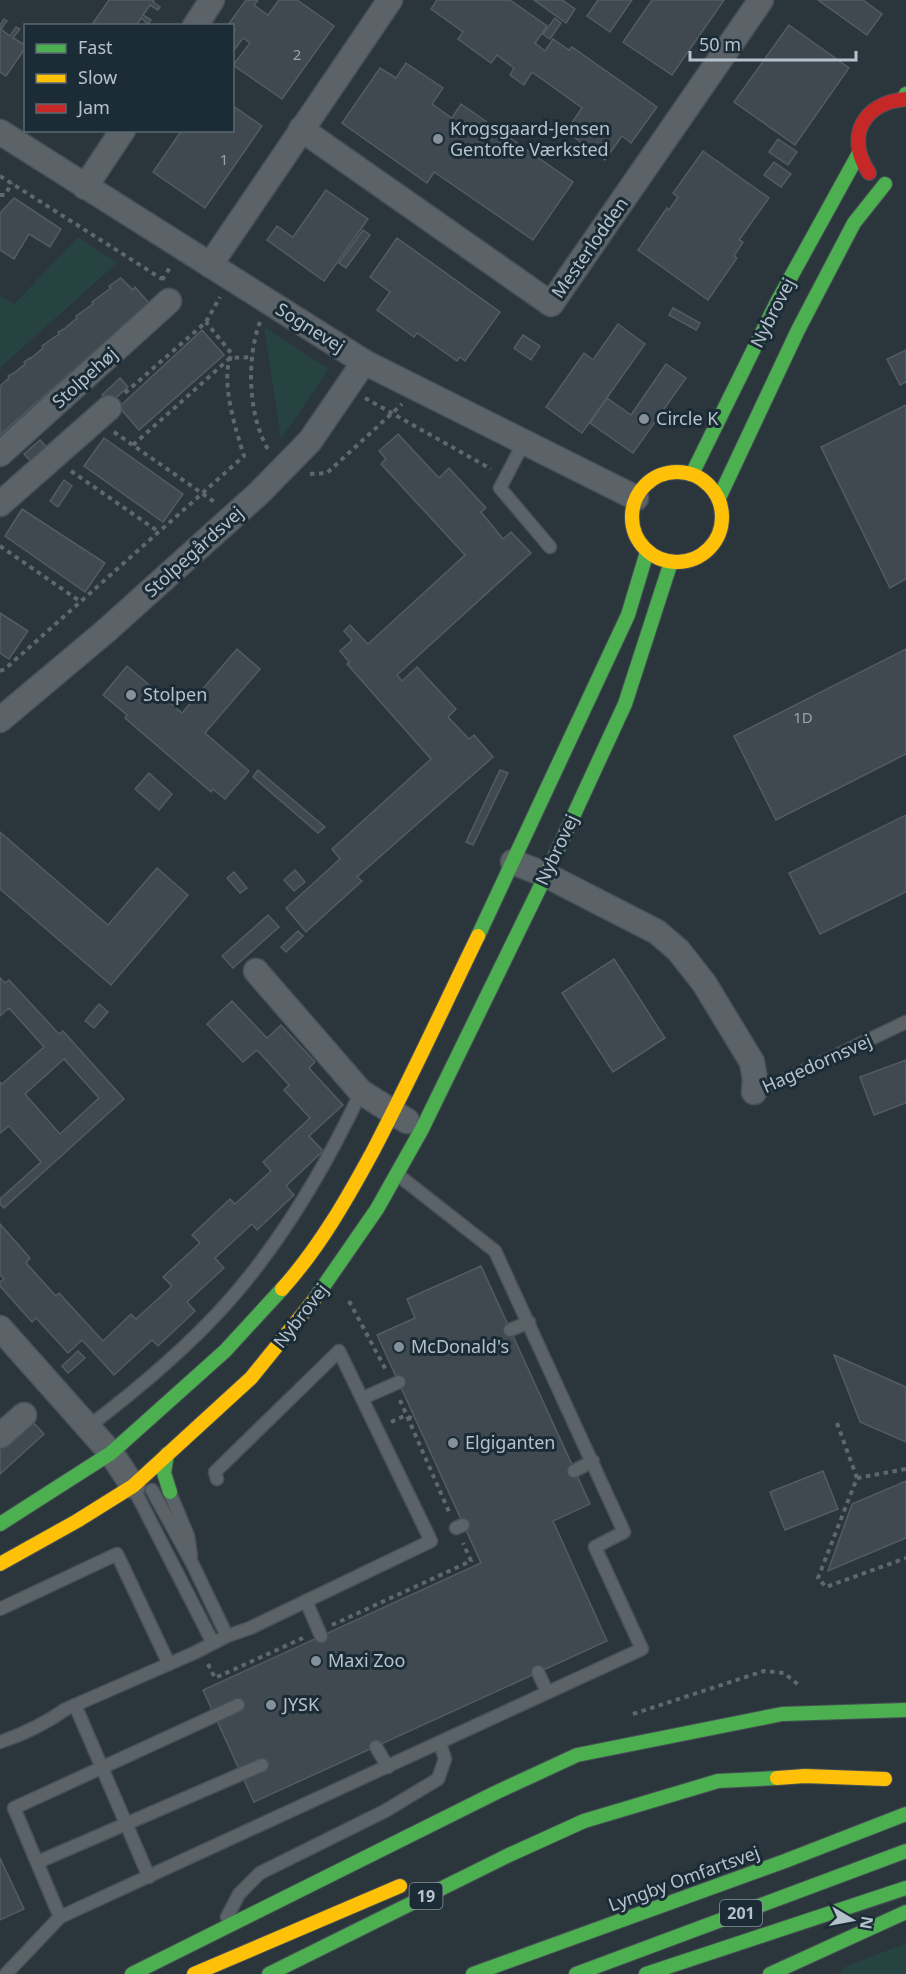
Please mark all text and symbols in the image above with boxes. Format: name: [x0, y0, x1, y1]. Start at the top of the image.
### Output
legend: [24, 24, 234, 132]
scale bar: [690, 24, 856, 62]
text: 50 m: [699, 32, 741, 56]
text: Fast: [78, 35, 113, 59]
house number: 2: [293, 44, 301, 64]
text: Slow: [78, 65, 117, 89]
text: Jam: [76, 95, 110, 119]
place label: Krogsgaard-Jensen Gentofte Værksted: [450, 116, 610, 161]
marker: Krogsgaard-Jensen Gentofte Værksted: [431, 132, 445, 146]
house number: 1: [220, 149, 228, 169]
street label: Mesterlodden: [545, 192, 633, 303]
street label: Nybrovej: [744, 273, 800, 352]
street label: Sognevej: [272, 297, 349, 358]
street label: Stolpehøj: [47, 342, 122, 413]
place label: Circle K: [656, 406, 719, 430]
marker: Circle K: [637, 412, 651, 426]
street label: Stolpegårdsvej: [139, 501, 248, 602]
place label: Stolpen: [143, 682, 207, 706]
marker: Stolpen: [124, 688, 138, 702]
house number: 1D: [793, 707, 813, 727]
street label: Nybrovej: [529, 810, 583, 889]
street label: Hagedornsvej: [758, 1028, 875, 1098]
street label: Nybrovej: [268, 1278, 333, 1353]
place label: McDonald's: [411, 1334, 509, 1358]
marker: McDonald's: [392, 1340, 406, 1354]
place label: Elgiganten: [465, 1430, 555, 1454]
marker: Elgiganten: [446, 1436, 460, 1450]
place label: Maxi Zoo: [328, 1648, 405, 1672]
marker: Maxi Zoo: [309, 1654, 323, 1668]
place label: JYSK: [281, 1692, 320, 1716]
marker: JYSK: [264, 1698, 278, 1712]
street label: Lyngby Omfartsvej: [605, 1840, 762, 1917]
road number: 19: [410, 1883, 442, 1909]
north arrow: [822, 1890, 882, 1950]
road number: 201: [720, 1900, 762, 1926]
text: N: [855, 1914, 879, 1931]

